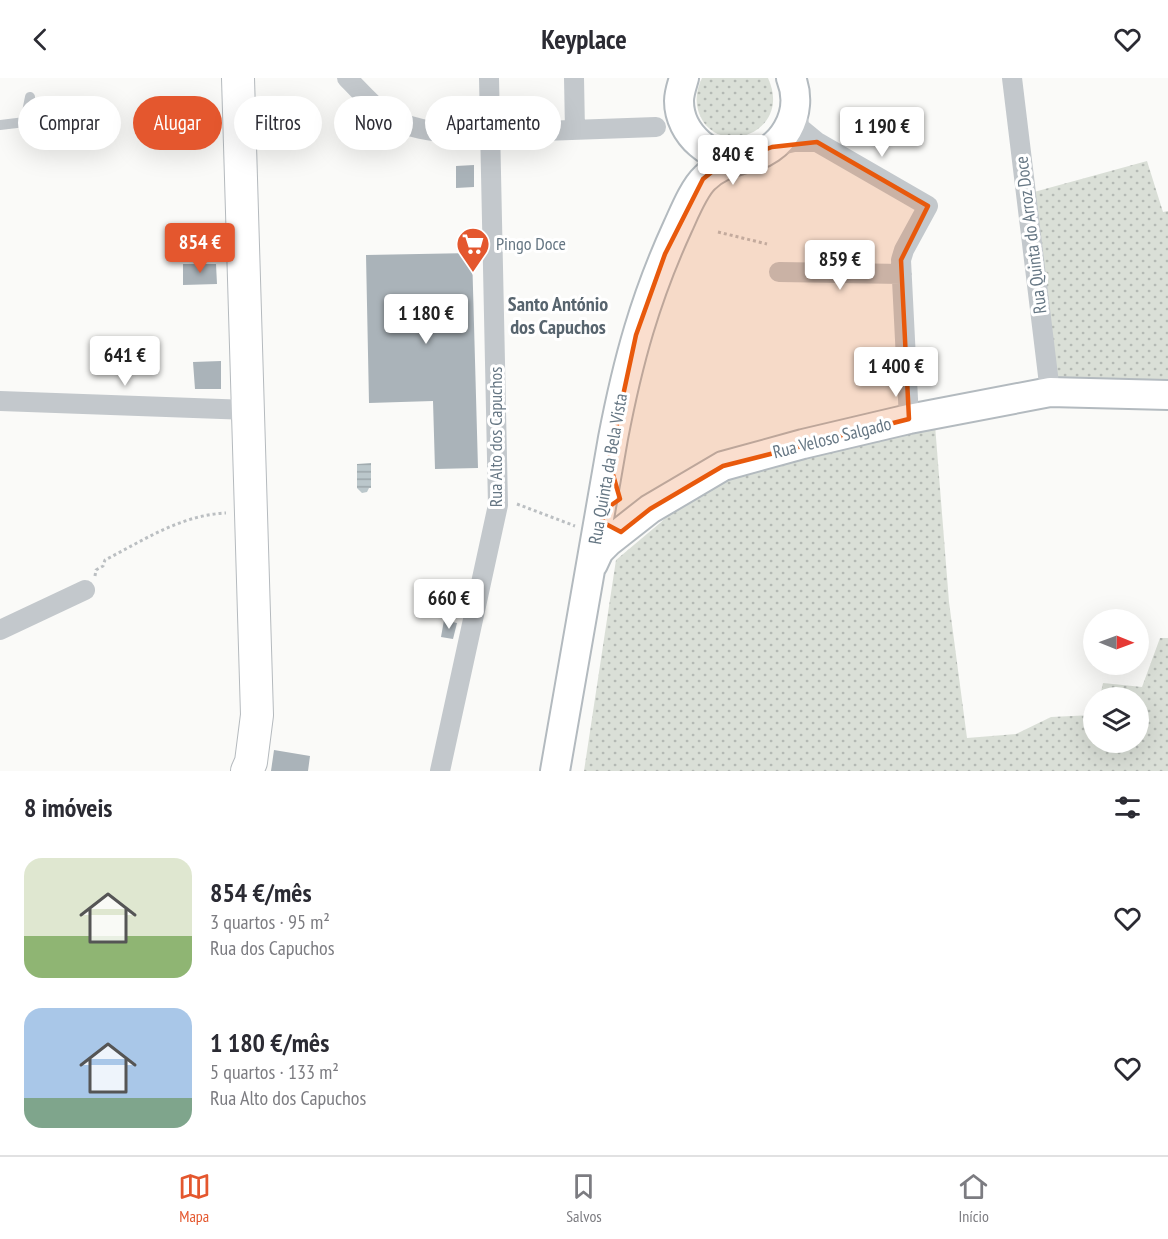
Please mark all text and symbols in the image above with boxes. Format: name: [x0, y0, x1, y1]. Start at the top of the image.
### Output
text: Keyplace: [541, 22, 627, 56]
icon: back: [24, 23, 57, 56]
icon: heart: [1111, 23, 1144, 56]
chip: Comprar: [18, 96, 121, 150]
chip: Alugar: [133, 96, 222, 150]
chip: Filtros: [234, 96, 322, 150]
chip: Novo: [334, 96, 413, 150]
chip: Apartamento: [425, 96, 561, 150]
pin: 1 190 €: [827, 107, 937, 158]
text: 1 190 €: [854, 113, 910, 139]
pin: 840 €: [691, 135, 775, 186]
text: 840 €: [712, 141, 754, 167]
street label: Rua Quinta do Arroz Doce: [1009, 155, 1052, 315]
pin: 854 €: [158, 223, 242, 274]
supermarket icon: Pingo Doce: [455, 226, 491, 273]
text: 854 €: [179, 229, 221, 255]
place label: Pingo Doce: [496, 232, 566, 255]
pin: 859 €: [798, 240, 882, 291]
text: 859 €: [819, 246, 861, 272]
district label: Santo António dos Capuchos: [508, 291, 608, 340]
pin: 1 180 €: [371, 294, 481, 345]
text: 1 180 €: [398, 300, 454, 326]
pin: 641 €: [83, 336, 167, 387]
text: 641 €: [104, 342, 146, 368]
pin: 1 400 €: [841, 347, 951, 398]
text: 1 400 €: [868, 353, 924, 379]
street label: Rua Alto dos Capuchos: [484, 367, 507, 507]
street label: Rua Quinta da Bela Vista: [583, 392, 632, 546]
street label: Rua Veloso Salgado: [770, 412, 894, 463]
pin: 660 €: [407, 579, 491, 630]
text: 660 €: [428, 585, 470, 611]
north arrow: [1083, 609, 1149, 675]
map controls: [1083, 609, 1149, 753]
button: layers: [1083, 687, 1149, 753]
text: 8 imóveis: [24, 791, 112, 824]
icon: filters: [1111, 791, 1144, 824]
text: 854 €/mês: [210, 876, 312, 909]
icon: home: [72, 882, 144, 954]
icon: heart: [1111, 902, 1144, 935]
text: 3 quartos · 95 m²: [210, 909, 330, 935]
text: Rua dos Capuchos: [210, 935, 334, 961]
text: 1 180 €/mês: [210, 1026, 329, 1059]
icon: home: [72, 1032, 144, 1104]
icon: heart: [1111, 1052, 1144, 1085]
text: 5 quartos · 133 m²: [210, 1059, 339, 1085]
text: Rua Alto dos Capuchos: [210, 1085, 366, 1111]
tab: Mapa: [178, 1170, 211, 1226]
tab: Salvos: [566, 1170, 602, 1226]
tab: Início: [957, 1170, 990, 1226]

